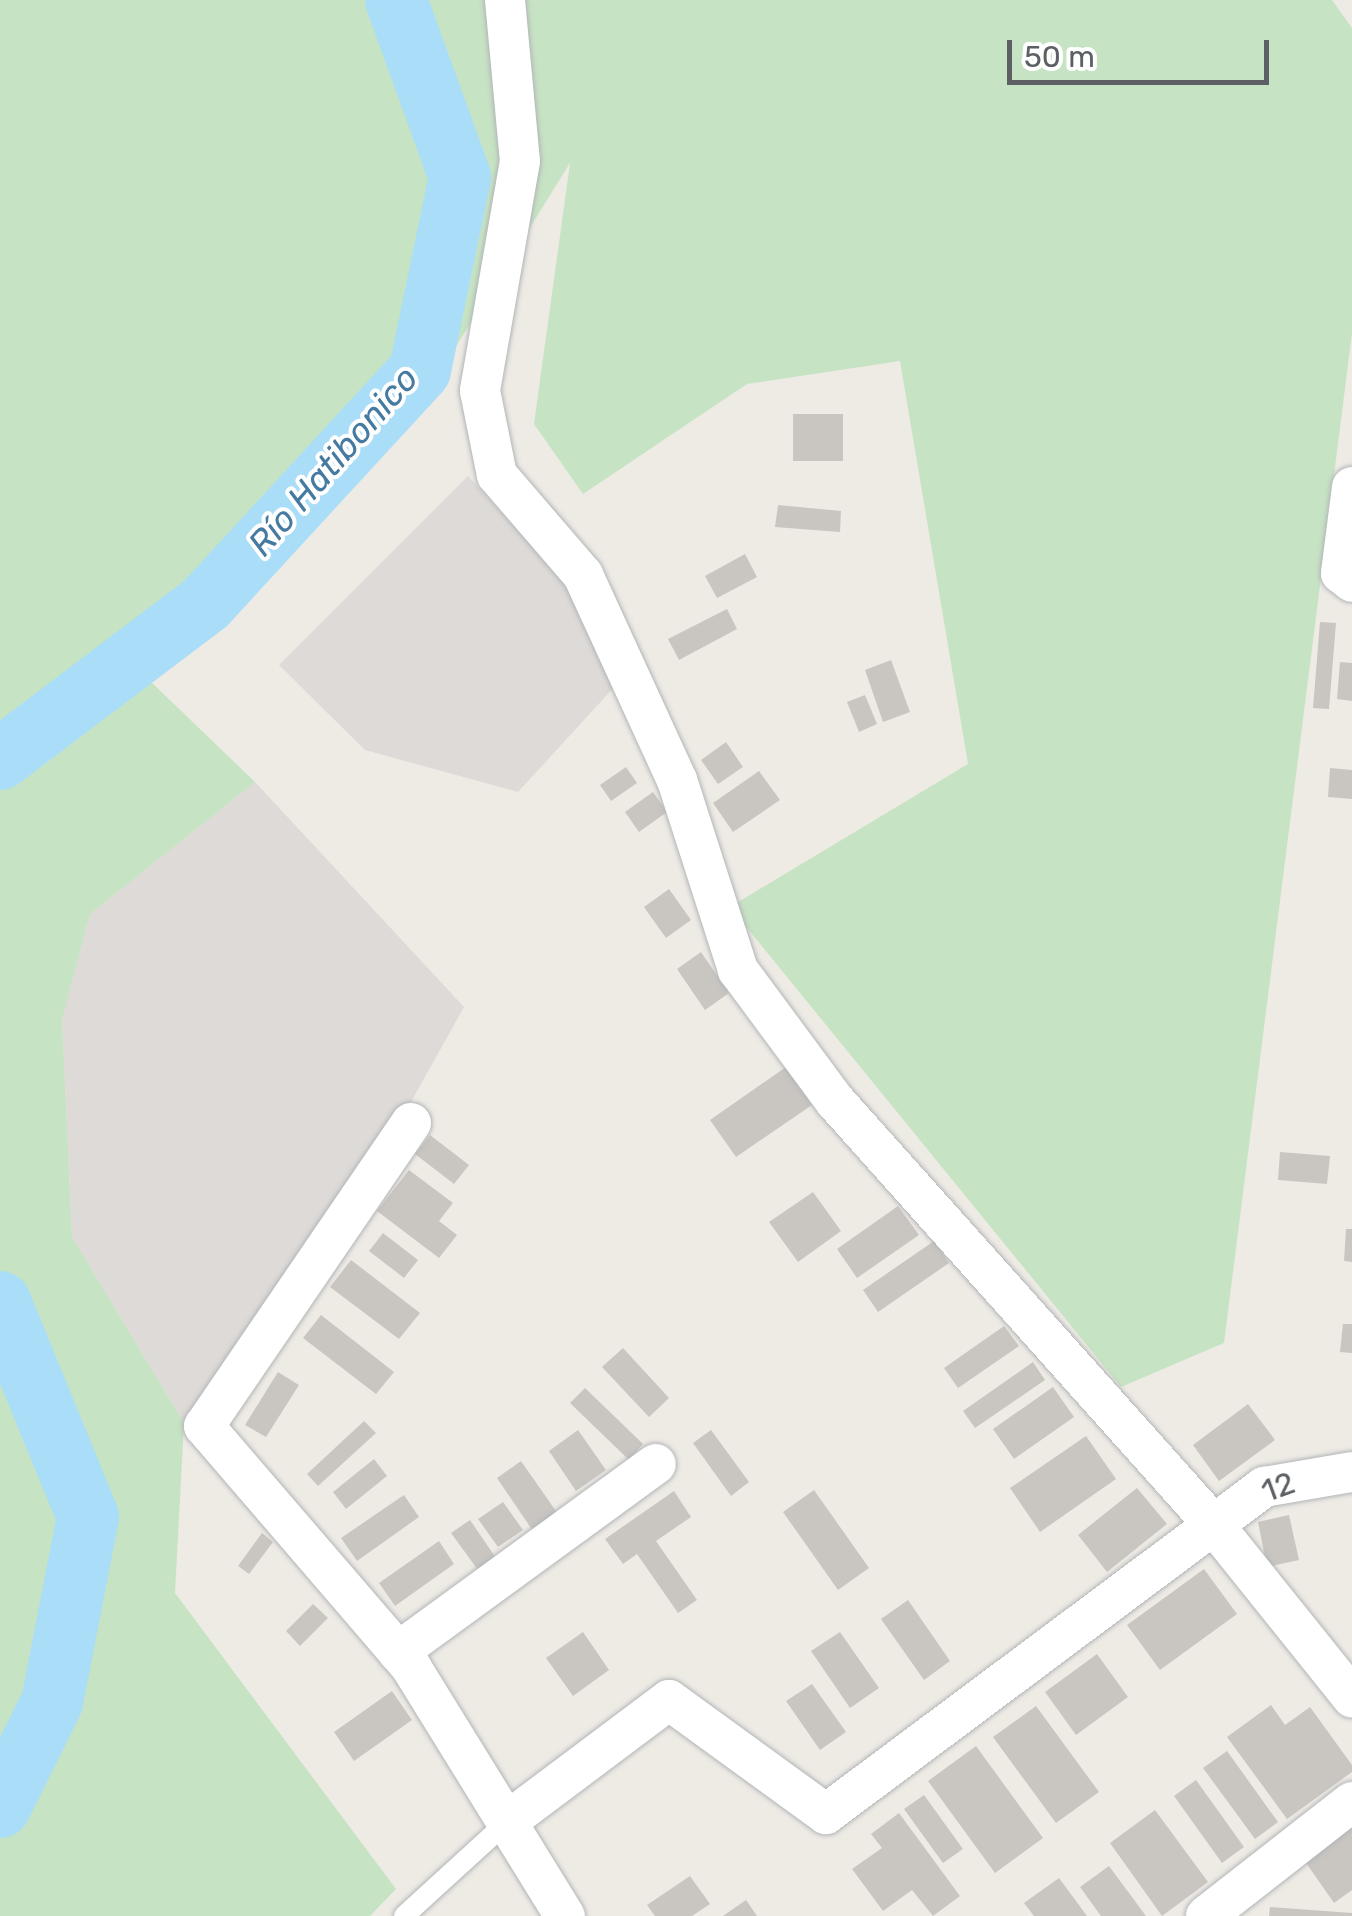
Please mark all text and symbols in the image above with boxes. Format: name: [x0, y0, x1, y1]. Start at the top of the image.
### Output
scale bar: [1012, 20, 1274, 82]
text: 50 m: [1024, 39, 1095, 75]
water label: Río Hatibonico: [239, 358, 427, 564]
street label: 12: [1256, 1463, 1300, 1511]

